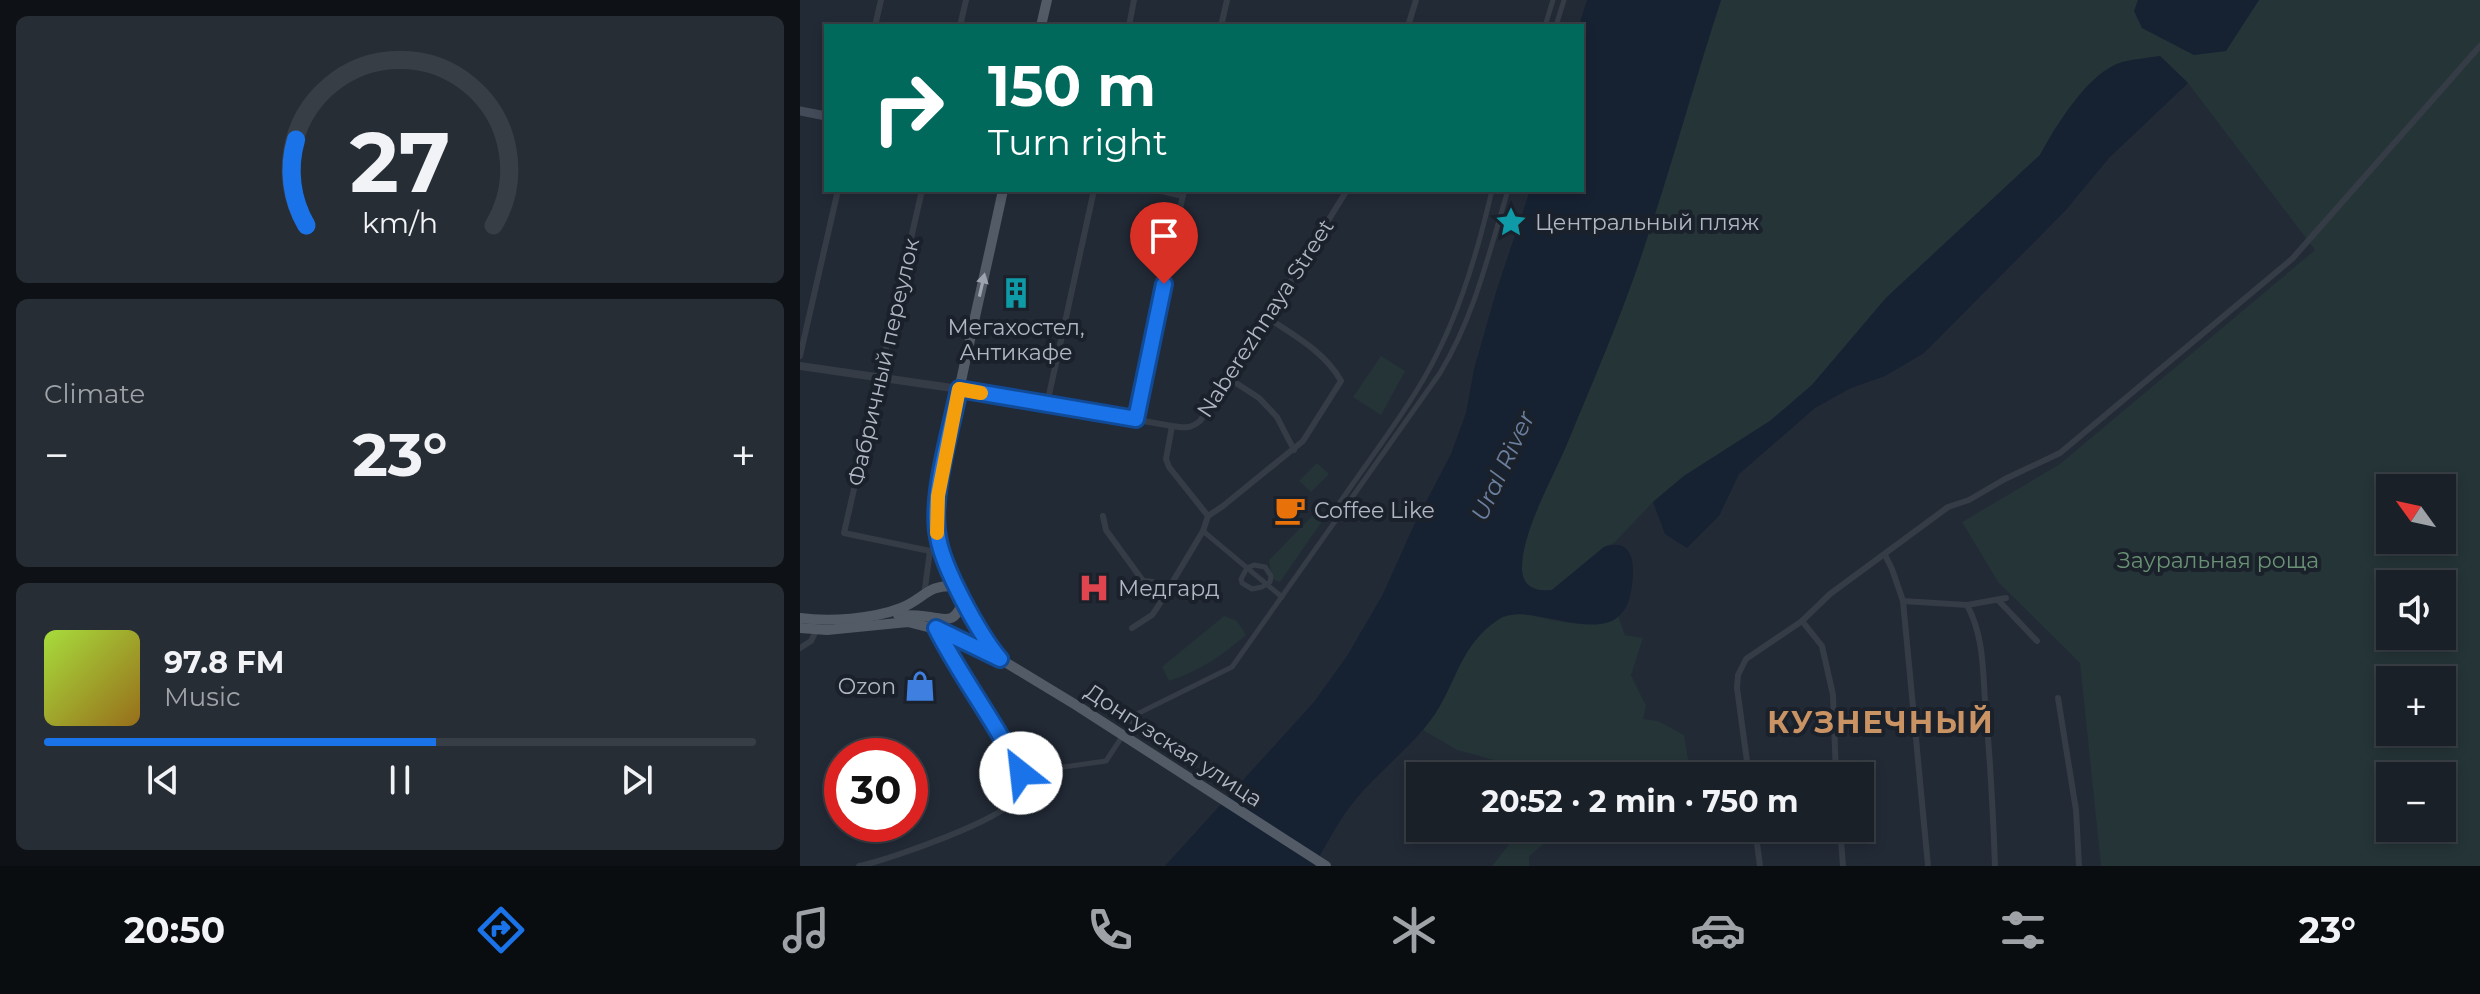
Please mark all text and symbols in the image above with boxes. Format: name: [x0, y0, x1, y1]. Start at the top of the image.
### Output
text: 150 m: [988, 52, 1156, 120]
icon: right: [856, 56, 960, 160]
text: 27: [350, 110, 450, 212]
text: Turn right: [988, 120, 1168, 164]
pin: [1130, 202, 1198, 284]
text: km/h: [362, 205, 438, 240]
place icon: Центральный пляж: [1494, 205, 1528, 239]
place label: Центральный пляж: [1535, 209, 1759, 236]
icon: arrive: [1142, 214, 1186, 258]
street label: Naberezhnaya Street: [1191, 214, 1340, 423]
street label: Фабричный переулок: [842, 235, 925, 489]
one-way arrow: [976, 273, 989, 298]
building icon: Мегахостел, Антикафе: [999, 276, 1033, 310]
place label: Мегахостел, Антикафе: [947, 314, 1085, 366]
text: Climate: [44, 378, 145, 410]
water label: Ural River: [1465, 405, 1541, 525]
text: 23°: [352, 418, 448, 491]
text: −: [44, 428, 69, 482]
text: +: [731, 428, 756, 482]
north arrow: [2376, 474, 2456, 554]
map controls: [2376, 474, 2456, 842]
cafe icon: Coffee Like: [1273, 493, 1307, 527]
place label: Coffee Like: [1314, 497, 1435, 524]
park label: Зауральная роща: [2117, 547, 2319, 574]
button: sound: [2376, 570, 2456, 650]
hospital icon: Медгард: [1077, 571, 1111, 605]
place label: Медгард: [1118, 575, 1220, 602]
text: 97.8 FM: [164, 644, 284, 681]
button: +: [2376, 666, 2456, 746]
shop icon: Ozon: [903, 669, 937, 703]
place label: Ozon: [838, 673, 896, 700]
street label: Донгузская улица: [1080, 678, 1267, 813]
text: Music: [164, 681, 241, 713]
district label: КУЗНЕЧНЫЙ: [1767, 704, 1995, 741]
position arrow: [979, 731, 1063, 815]
speed limit sign: 30: [824, 738, 928, 842]
icon: previous: [141, 758, 185, 802]
icon: pause: [378, 758, 422, 802]
icon: next: [615, 758, 659, 802]
button: −: [2376, 762, 2456, 842]
text: 20:52 · 2 min · 750 m: [1481, 783, 1799, 820]
icon: directions: [473, 902, 529, 958]
icon: music: [778, 902, 834, 958]
icon: phone: [1082, 902, 1138, 958]
icon: climate: [1386, 902, 1442, 958]
icon: car: [1690, 902, 1746, 958]
icon: filters: [1995, 902, 2051, 958]
text: 20:50: [124, 908, 225, 952]
text: 23°: [2299, 908, 2356, 952]

